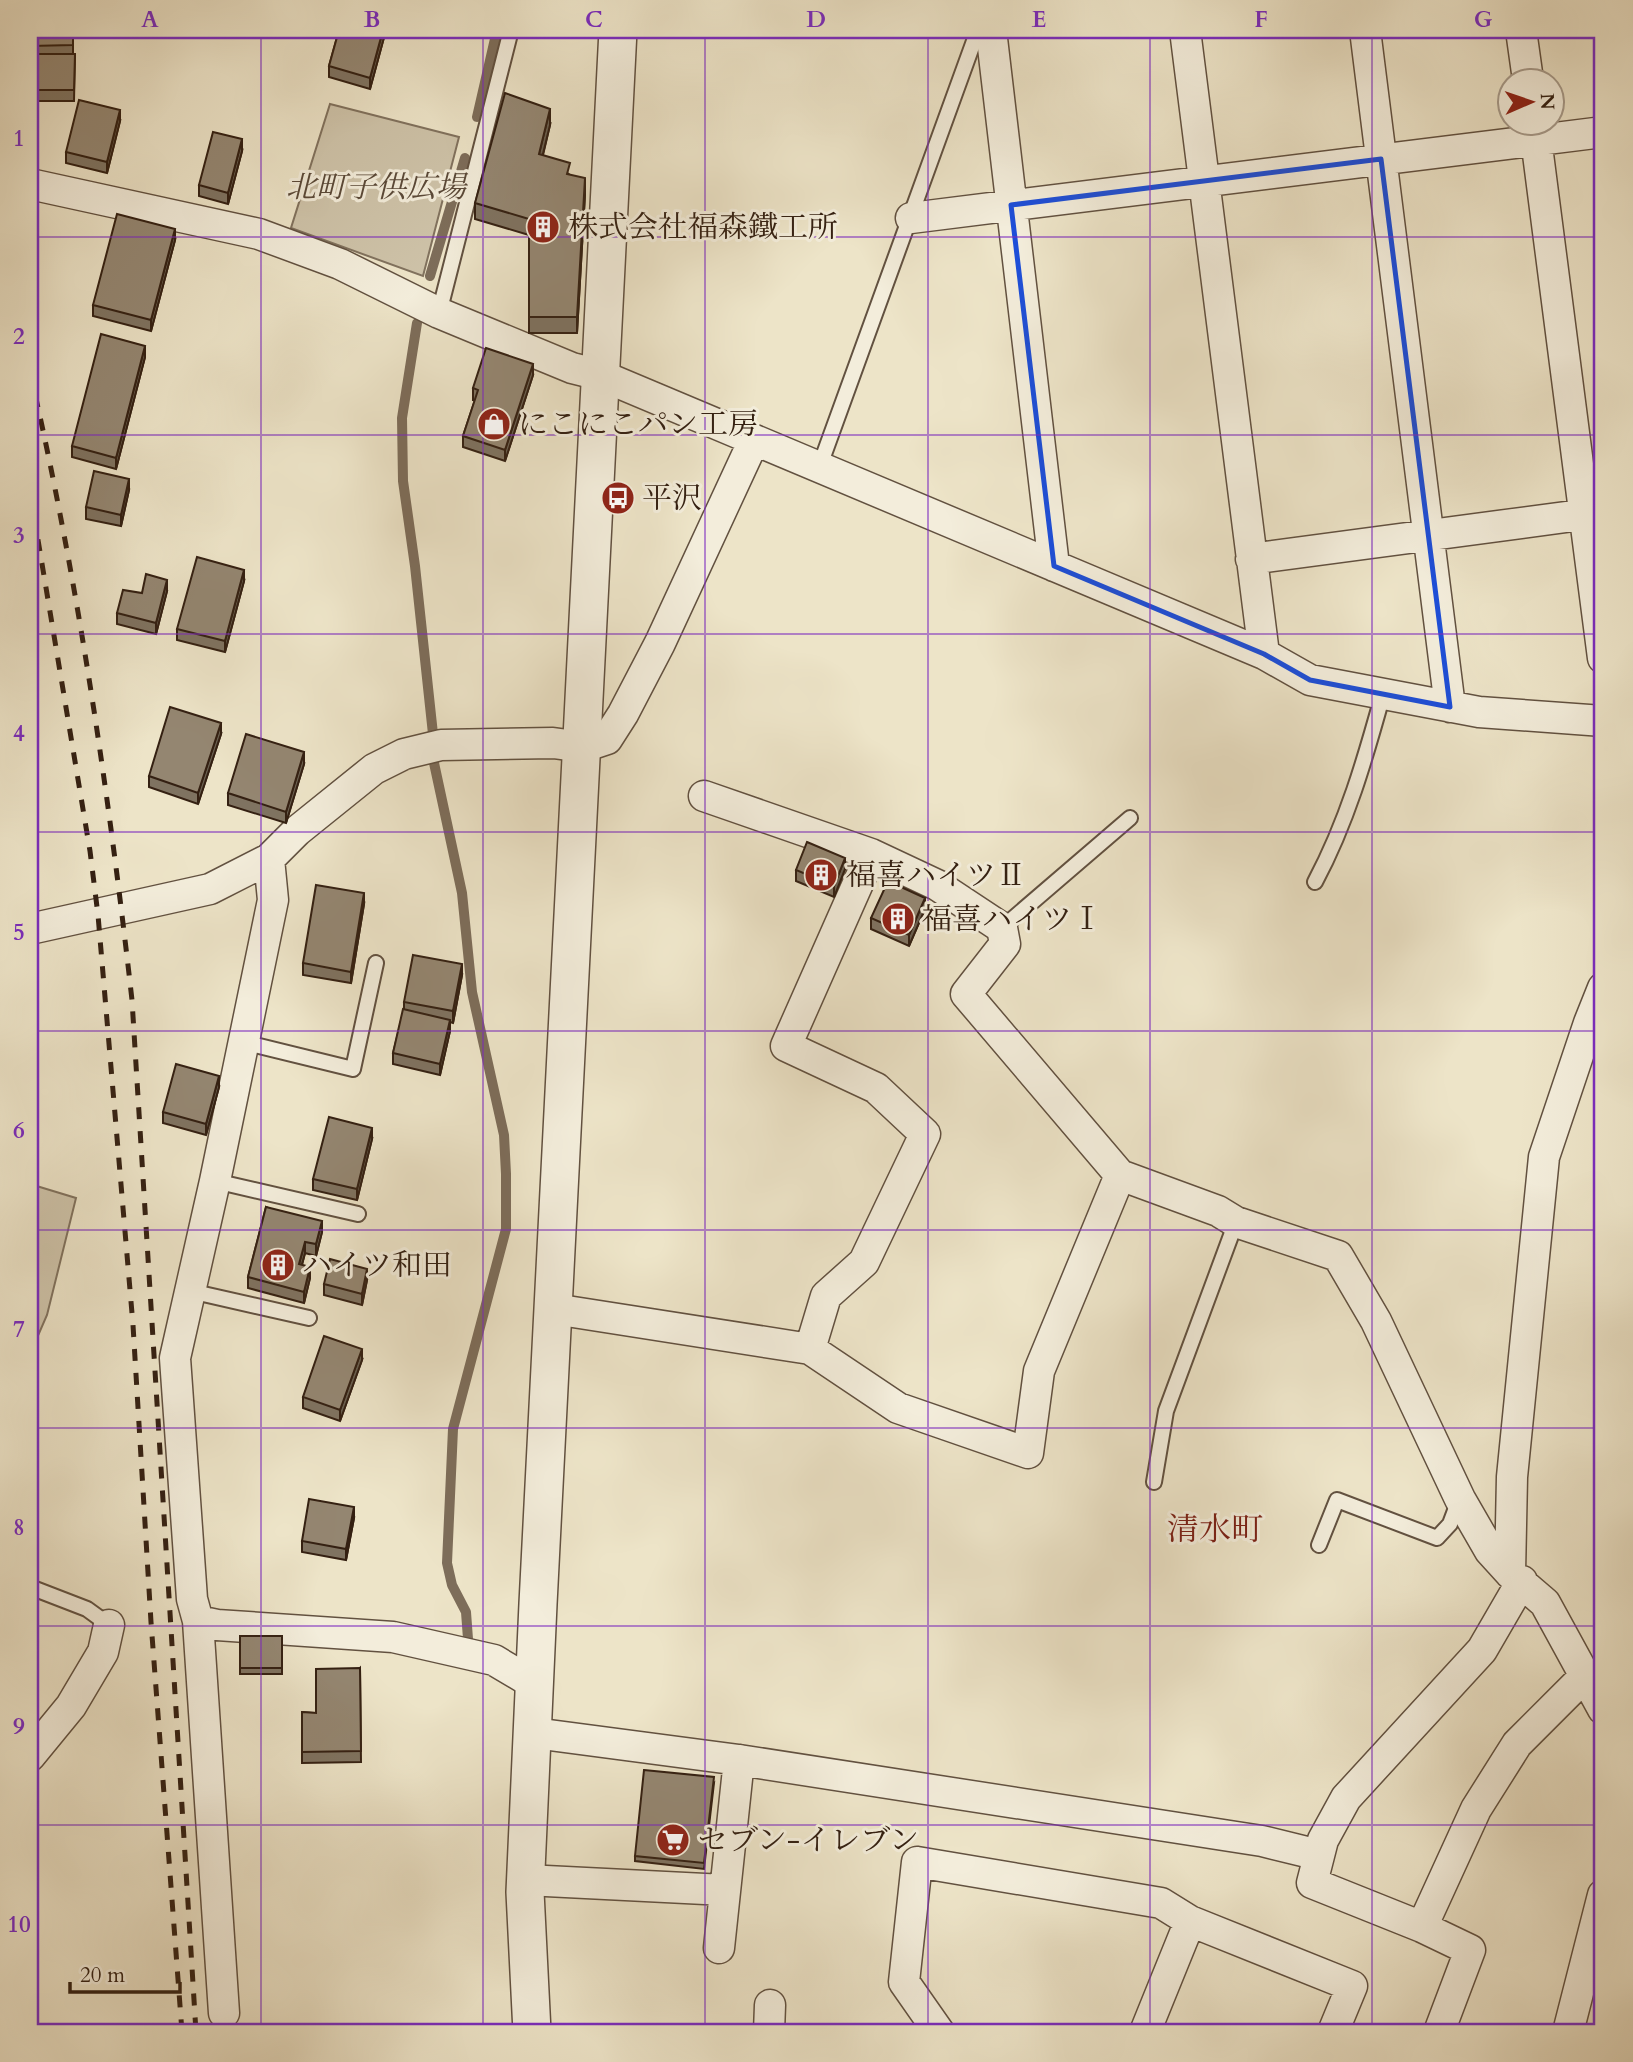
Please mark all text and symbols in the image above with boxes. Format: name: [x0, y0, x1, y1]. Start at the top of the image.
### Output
text: A: [141, 4, 159, 35]
text: B: [364, 4, 380, 35]
text: C: [585, 4, 603, 35]
text: D: [806, 4, 826, 35]
text: E: [1032, 4, 1046, 35]
text: F: [1254, 4, 1268, 35]
text: G: [1474, 4, 1493, 35]
north arrow: [1496, 66, 1566, 136]
text: N: [1534, 93, 1560, 111]
text: 1: [13, 123, 25, 154]
park label: 北町子供広場: [286, 167, 469, 208]
place label: 株式会社福森鐵工所: [568, 207, 838, 248]
building icon: 株式会社福森鐵工所: [524, 208, 562, 246]
text: 2: [13, 321, 25, 352]
place label: にこにこパン工房: [518, 404, 758, 445]
shop icon: にこにこパン工房: [475, 405, 513, 443]
place label: 平沢: [642, 478, 702, 519]
bus stop icon: 平沢: [599, 479, 637, 517]
text: 3: [13, 520, 25, 551]
text: 4: [13, 718, 25, 749]
place label: 福喜ハイツⅡ: [846, 855, 1026, 896]
building icon: 福喜ハイツⅡ: [802, 856, 840, 894]
place label: 福喜ハイツⅠ: [922, 899, 1102, 940]
building icon: 福喜ハイツⅠ: [879, 900, 917, 938]
text: 5: [13, 917, 25, 948]
text: 6: [13, 1115, 25, 1146]
place label: ハイツ和田: [302, 1245, 452, 1286]
building icon: ハイツ和田: [259, 1246, 297, 1284]
text: 7: [13, 1314, 25, 1345]
district label: 清水町: [1167, 1508, 1263, 1552]
text: 8: [13, 1512, 25, 1543]
text: 9: [13, 1711, 25, 1742]
place label: セブン-イレブン: [698, 1820, 919, 1861]
supermarket icon: セブン-イレブン: [654, 1821, 692, 1859]
text: 10: [7, 1909, 31, 1940]
scale bar: [70, 1950, 180, 1994]
text: 20 m: [80, 1961, 125, 1990]

